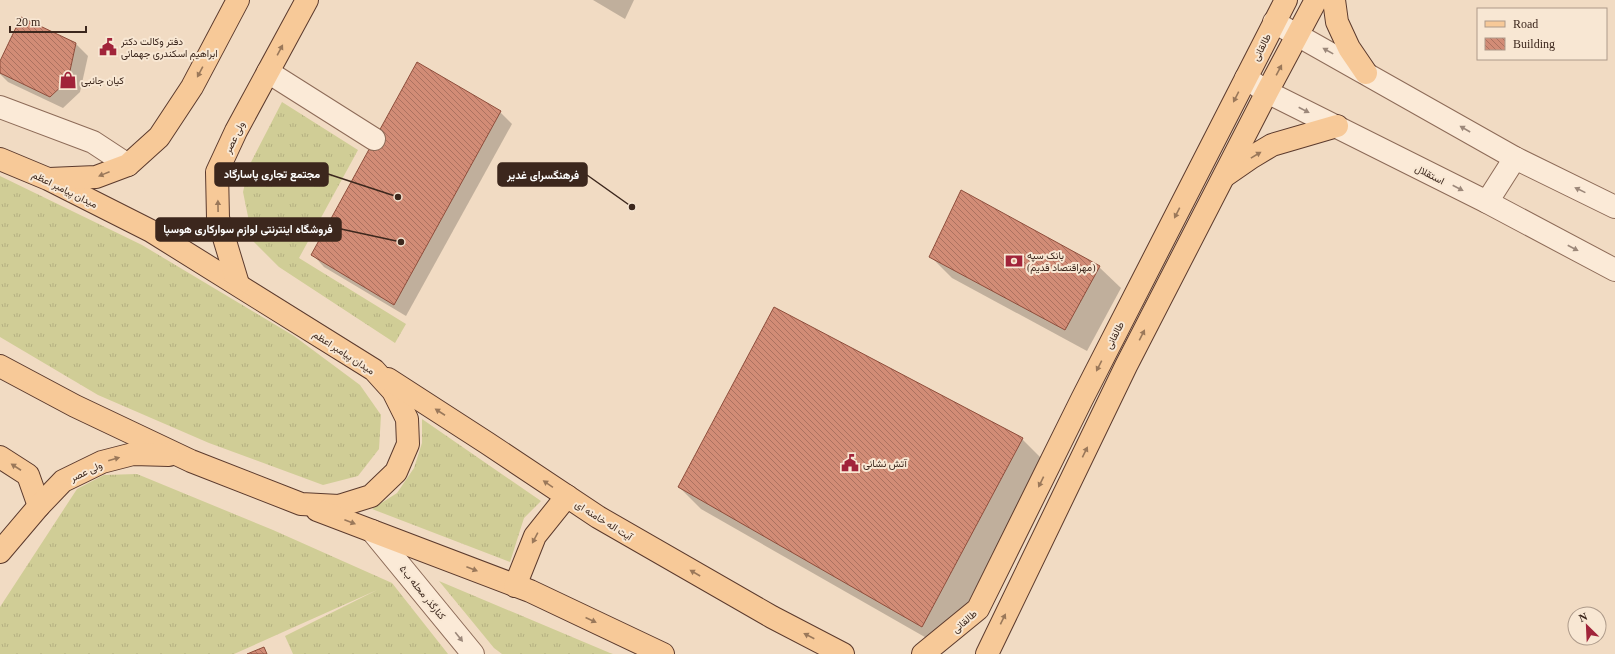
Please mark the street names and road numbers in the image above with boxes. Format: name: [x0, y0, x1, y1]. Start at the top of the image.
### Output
street label: طالقانی: [1250, 31, 1274, 63]
street label: ولی عصر: [222, 120, 248, 156]
street label: استقلال: [1413, 162, 1446, 186]
street label: میدان پیامبر اعظم: [29, 169, 99, 212]
street label: طالقانی: [1103, 319, 1127, 351]
street label: میدان پیامبر اعظم: [310, 328, 377, 378]
street label: ولی عصر: [68, 459, 104, 485]
street label: آیت اله خامنه ای: [573, 498, 635, 544]
street label: کنارگذر محله ب۵: [397, 563, 448, 623]
street label: طالقانی: [950, 607, 980, 636]

